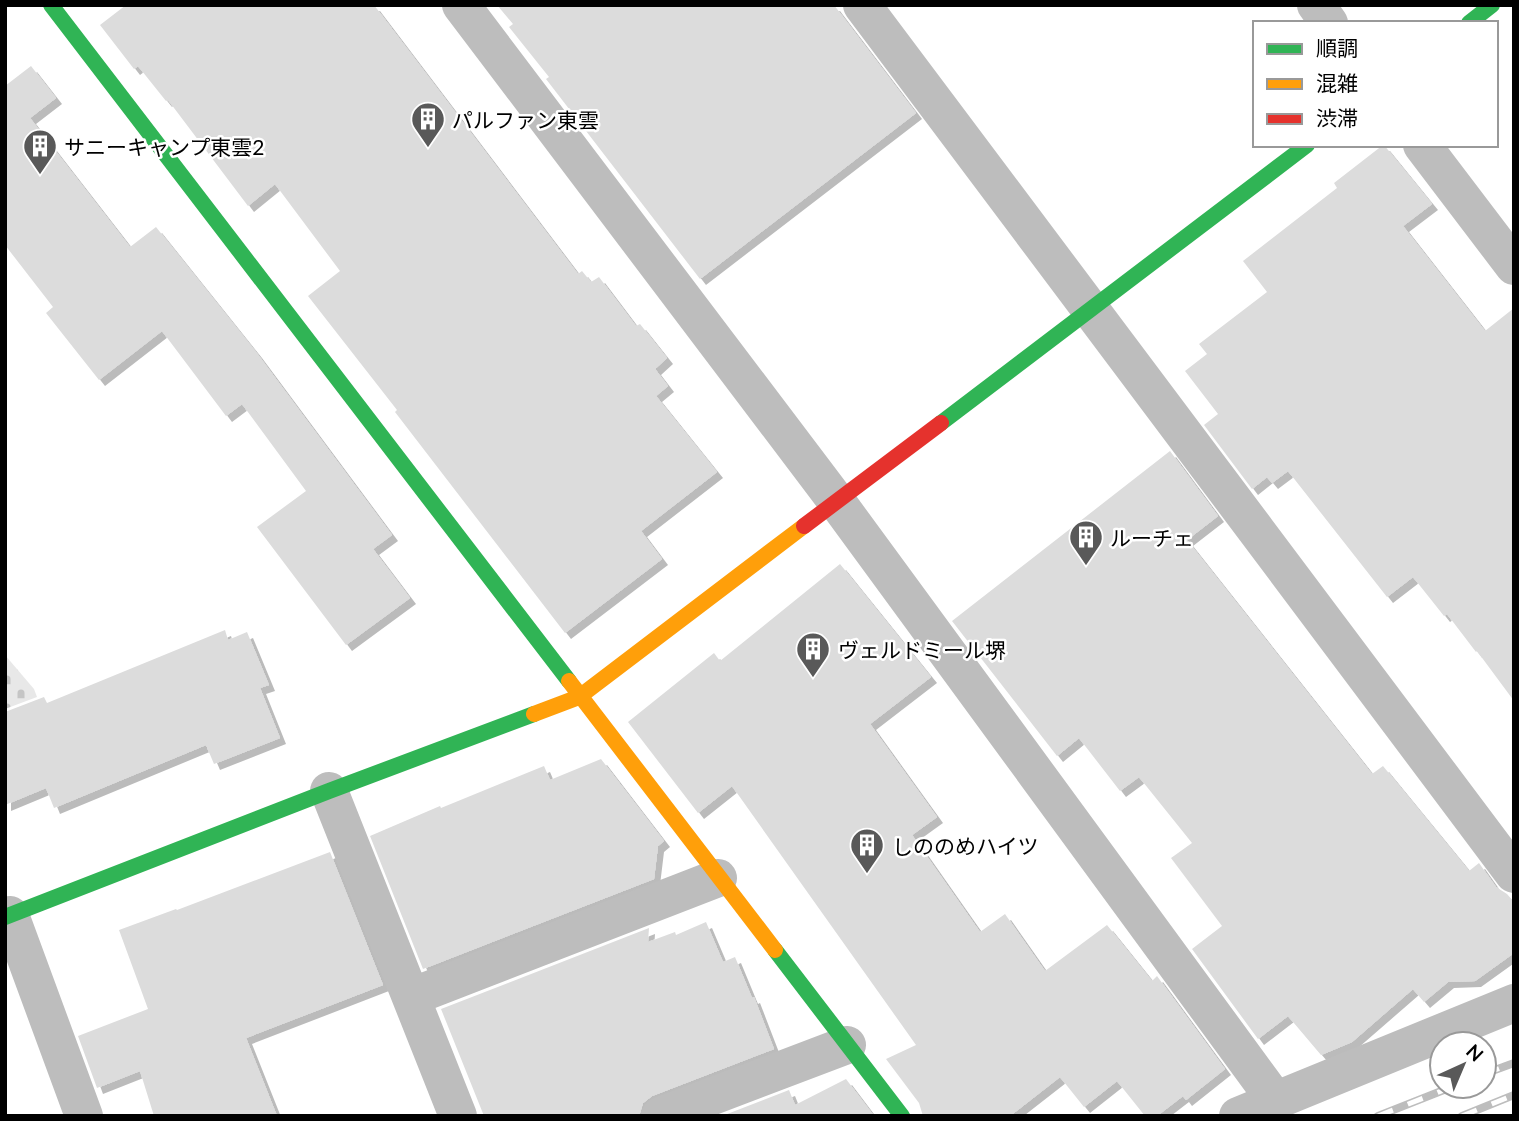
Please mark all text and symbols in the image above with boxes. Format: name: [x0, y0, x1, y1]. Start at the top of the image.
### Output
legend: [1253, 21, 1498, 147]
text: 順調: [1316, 35, 1358, 60]
text: 混雑: [1316, 70, 1358, 95]
building icon: パルファン東雲: [409, 100, 447, 149]
text: 渋滞: [1316, 105, 1358, 130]
place label: パルファン東雲: [452, 107, 599, 132]
building icon: サニーキャンプ東雲2: [21, 127, 59, 176]
place label: サニーキャンプ東雲2: [64, 134, 265, 159]
building icon: ルーチェ: [1067, 518, 1105, 567]
place label: ルーチェ: [1110, 525, 1194, 550]
building icon: ヴェルドミール堺: [794, 630, 832, 679]
place label: ヴェルドミール堺: [838, 637, 1006, 662]
building icon: しののめハイツ: [848, 826, 886, 875]
place label: しののめハイツ: [892, 833, 1039, 858]
north arrow: [1428, 1030, 1498, 1100]
text: N: [1462, 1039, 1488, 1066]

